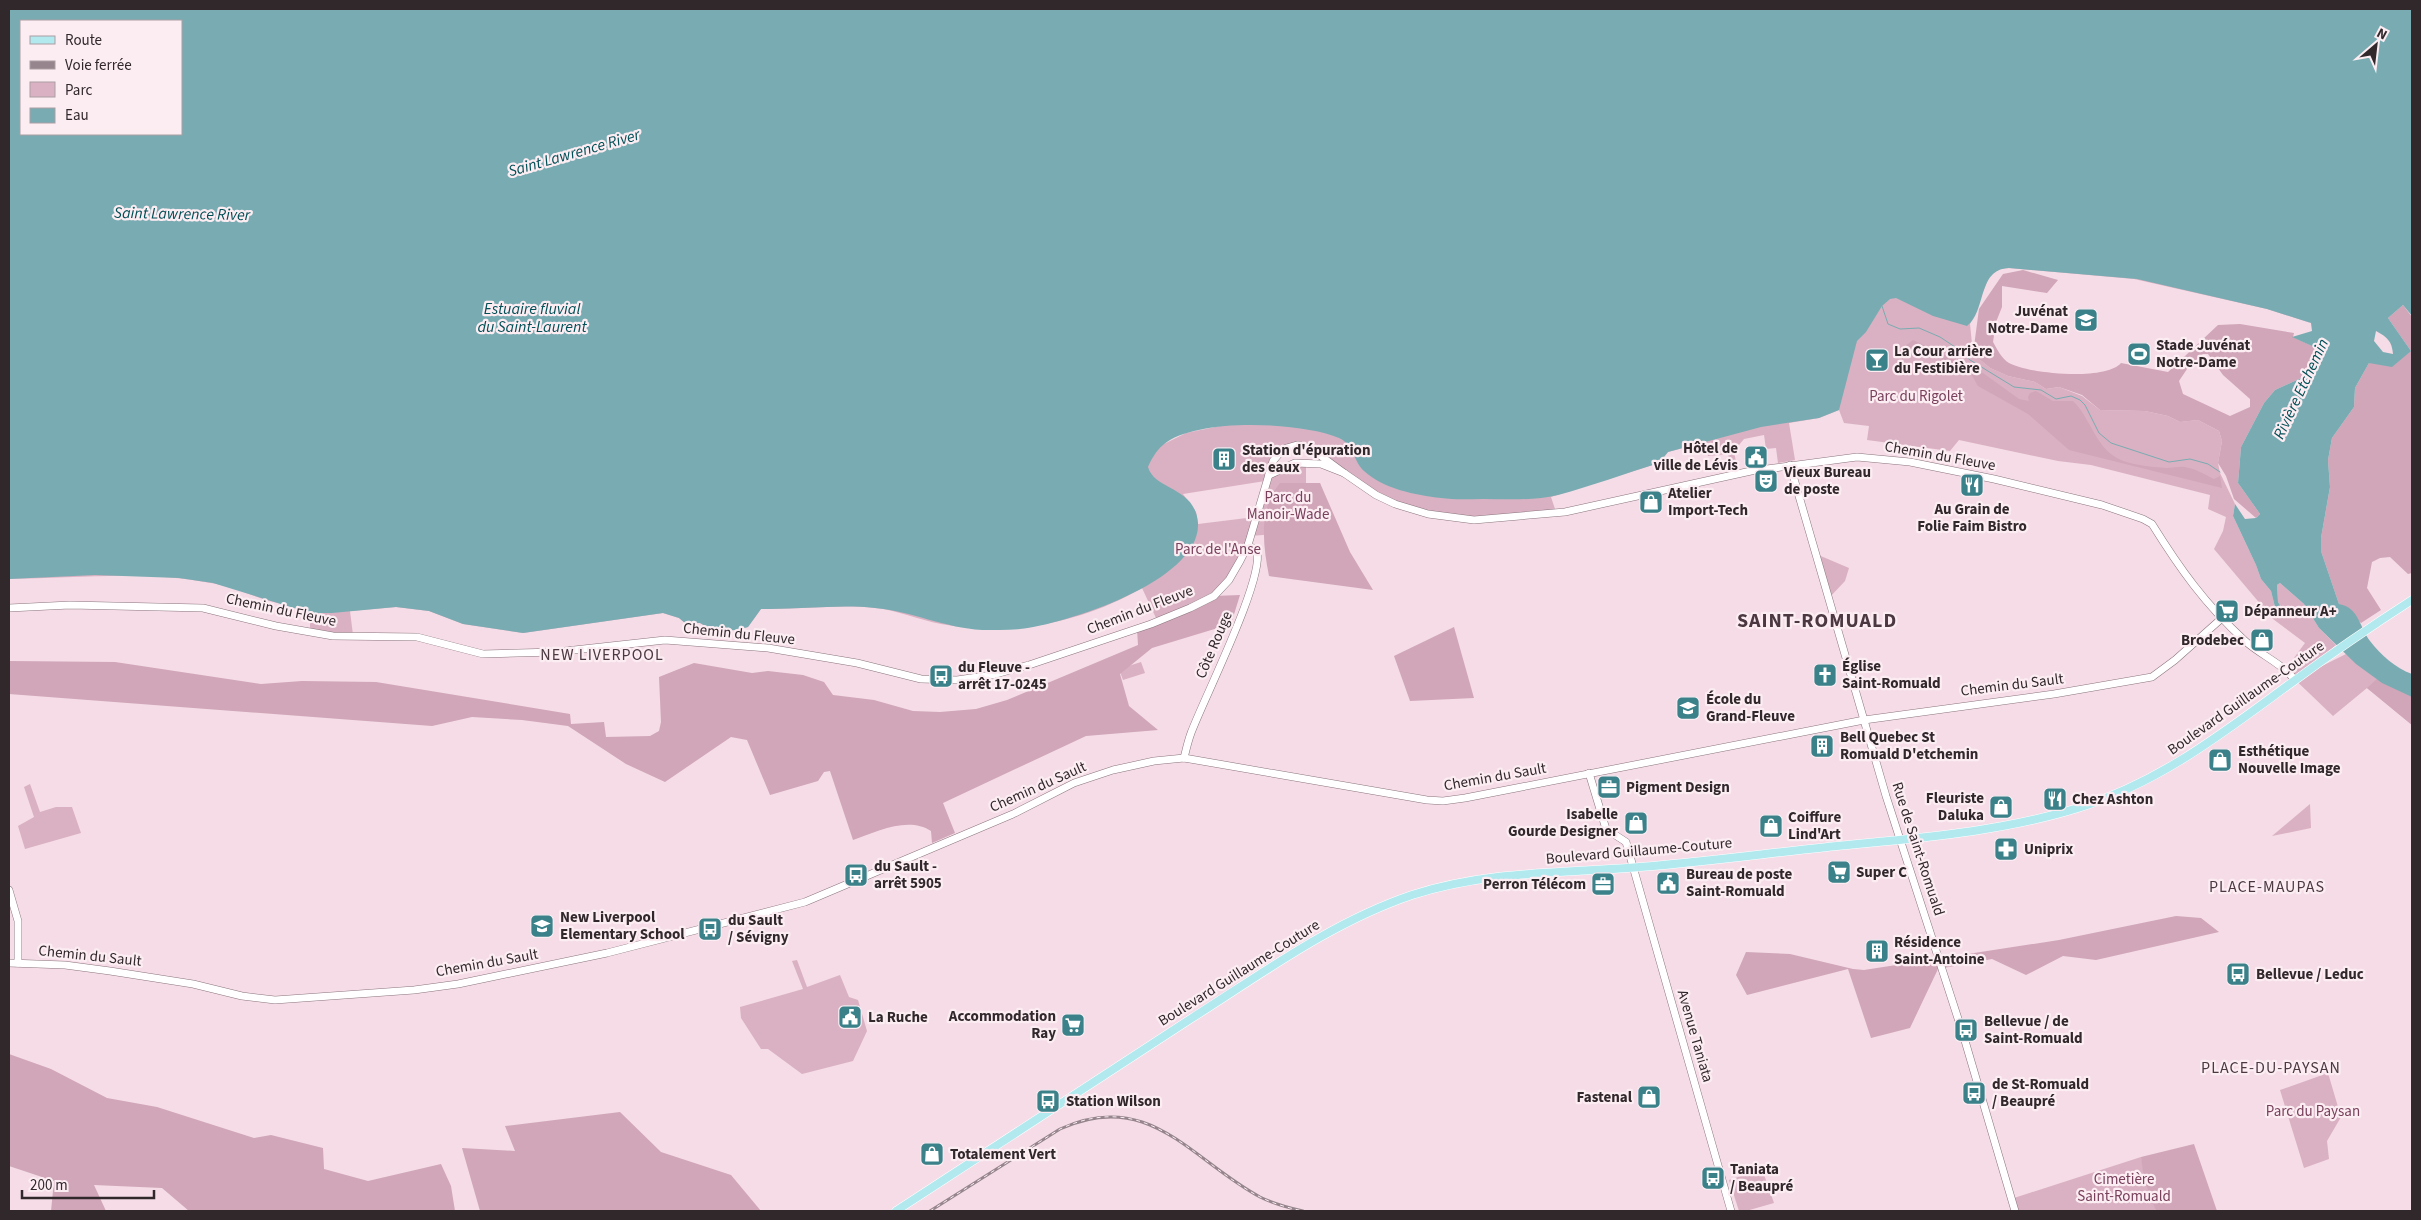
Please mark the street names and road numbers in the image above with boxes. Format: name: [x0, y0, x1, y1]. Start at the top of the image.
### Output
street label: Chemin du Fleuve: [1883, 436, 1997, 476]
street label: Chemin du Fleuve: [1084, 580, 1196, 640]
street label: Chemin du Fleuve: [224, 588, 338, 632]
street label: Côte Rouge: [1190, 608, 1238, 682]
street label: Chemin du Fleuve: [682, 618, 796, 650]
street label: Boulevard Guillaume-Couture: [2163, 636, 2329, 760]
street label: Chemin du Sault: [1959, 668, 2065, 702]
street label: Chemin du Sault: [986, 756, 1090, 818]
street label: Chemin du Sault: [1442, 758, 1548, 796]
street label: Rue de Saint-Romuald: [1886, 779, 1950, 919]
street label: Boulevard Guillaume-Couture: [1545, 832, 1733, 870]
street label: Boulevard Guillaume-Couture: [1154, 915, 1324, 1031]
street label: Chemin du Sault: [37, 940, 143, 972]
street label: Chemin du Sault: [434, 944, 540, 982]
street label: Avenue Taniata: [1672, 987, 1718, 1085]

